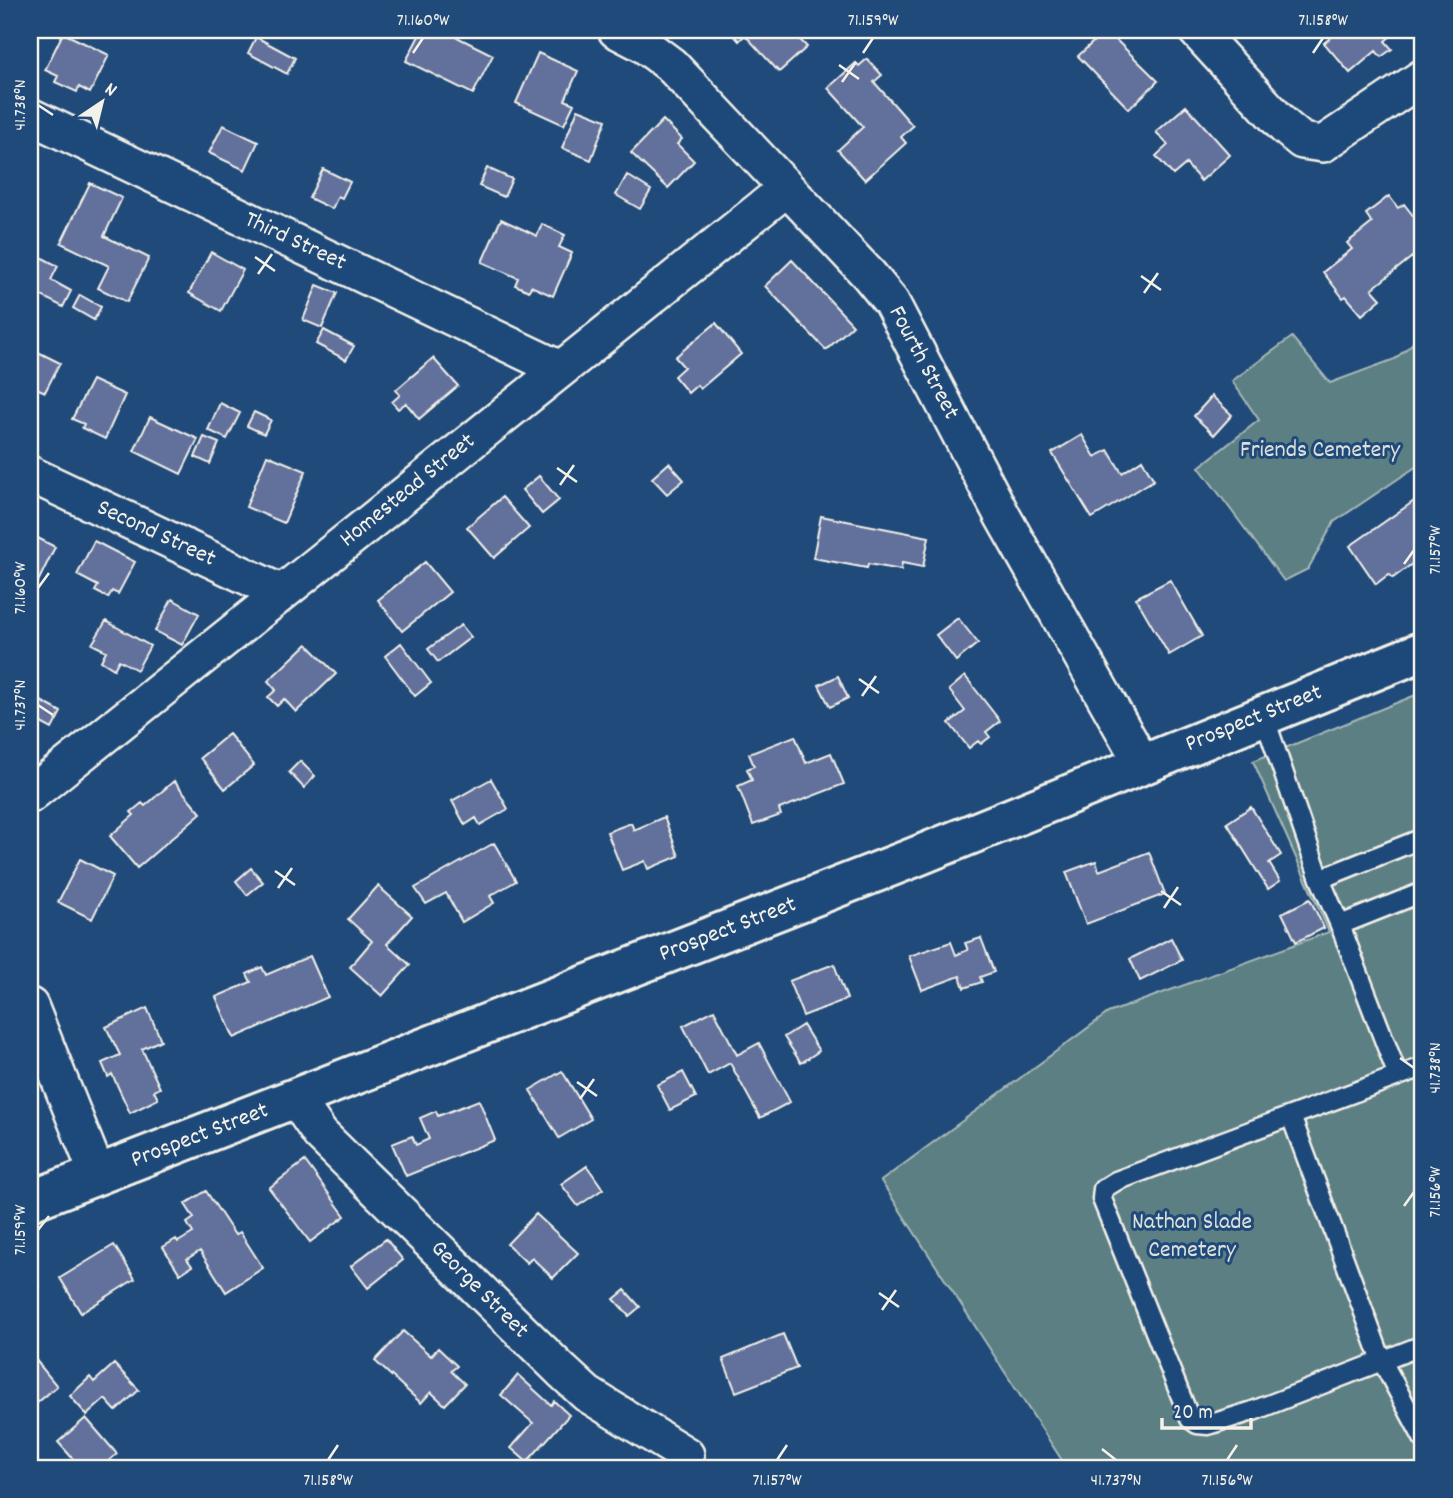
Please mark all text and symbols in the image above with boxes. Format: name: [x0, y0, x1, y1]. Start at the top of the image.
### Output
text: 71.160°W: [397, 9, 450, 34]
text: 71.159°W: [848, 9, 899, 34]
text: 71.158°W: [1298, 9, 1348, 34]
north arrow: [66, 66, 136, 136]
text: N: [98, 77, 121, 105]
text: 41.738°N: [9, 79, 34, 131]
street label: Third Street: [238, 204, 352, 280]
street label: Fourth Street: [879, 300, 967, 426]
street label: Homestead Street: [333, 426, 483, 556]
park label: Friends Cemetery: [1240, 434, 1401, 468]
street label: Second Street: [91, 492, 221, 576]
text: 71.157°W: [1424, 525, 1449, 575]
text: 71.160°W: [9, 561, 34, 614]
street label: Prospect Street: [1181, 676, 1328, 762]
text: 41.737°N: [9, 680, 34, 730]
street label: Prospect Street: [654, 888, 802, 972]
text: 41.738°N: [1424, 1042, 1449, 1094]
street label: Prospect Street: [126, 1094, 274, 1178]
text: 71.156°W: [1424, 1166, 1449, 1218]
text: 71.159°W: [9, 1204, 34, 1255]
park label: Nathan Slade Cemetery: [1132, 1206, 1252, 1268]
street label: George Street: [422, 1233, 536, 1347]
scale bar: [1162, 1386, 1252, 1430]
text: 20 m: [1173, 1399, 1213, 1429]
text: 71.158°W: [303, 1469, 353, 1494]
text: 71.157°W: [752, 1469, 802, 1494]
text: 41.737°N: [1091, 1469, 1141, 1494]
text: 71.156°W: [1201, 1469, 1253, 1494]

